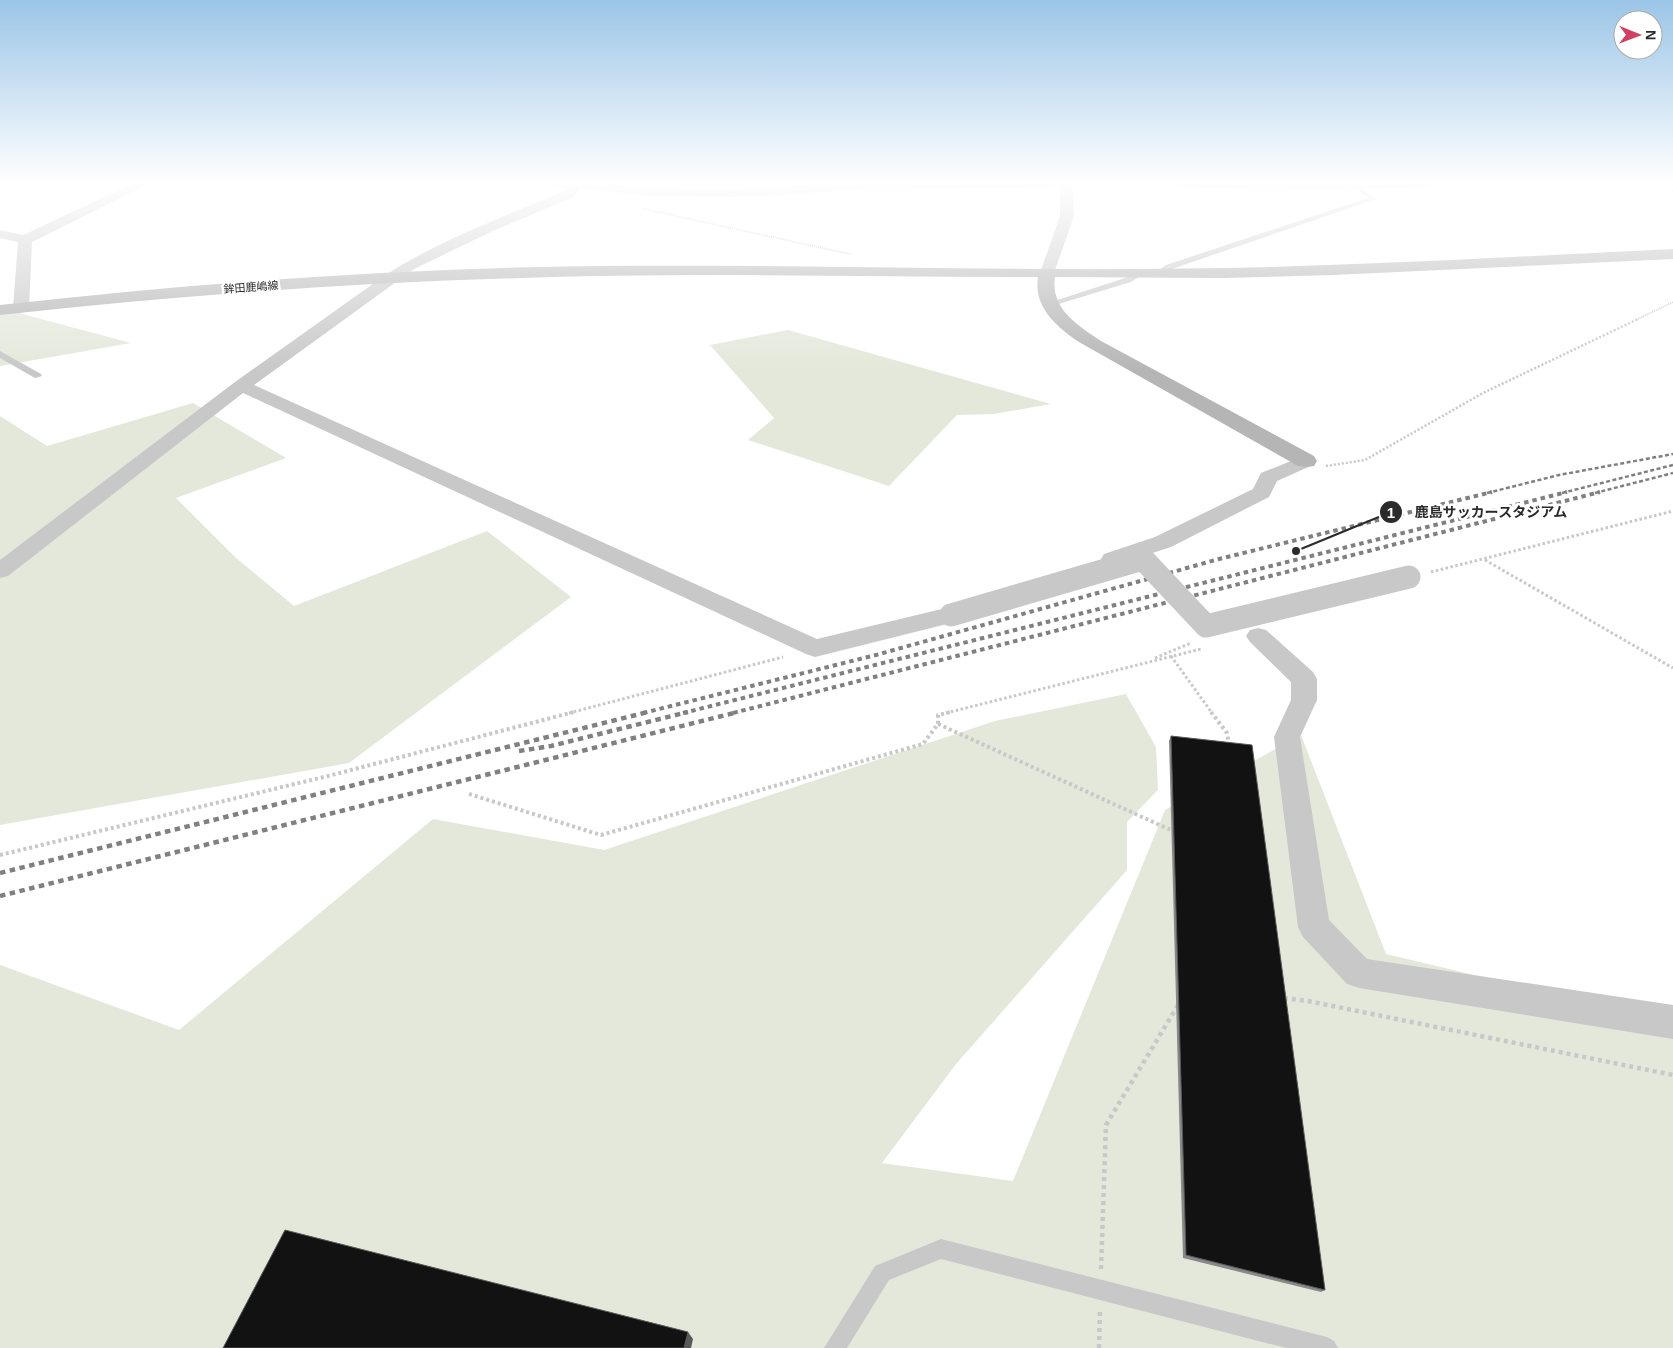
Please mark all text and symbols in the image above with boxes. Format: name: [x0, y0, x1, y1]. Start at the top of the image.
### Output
north arrow: [1613, 10, 1663, 60]
text: N: [1643, 30, 1659, 40]
street label: 鉾田鹿嶋線: [223, 279, 279, 295]
callout: 鹿島サッカースタジアム: [1379, 498, 1578, 527]
text: 1: [1387, 504, 1395, 521]
text: 鹿島サッカースタジアム: [1415, 504, 1567, 520]

